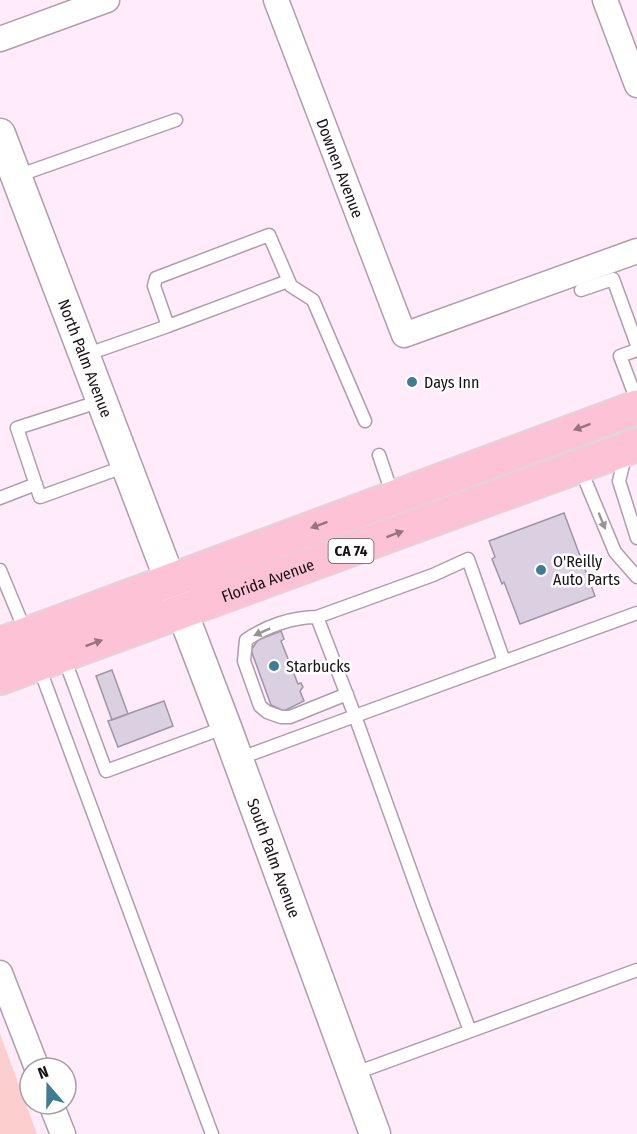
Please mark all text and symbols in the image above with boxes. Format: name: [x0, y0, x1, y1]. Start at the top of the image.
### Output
street label: Downen Avenue: [312, 116, 367, 221]
street label: North Palm Avenue: [54, 297, 116, 420]
place label: Days Inn: [424, 373, 479, 392]
marker: Days Inn: [405, 375, 419, 389]
one-way arrow: [573, 423, 591, 432]
one-way arrow: [598, 512, 607, 530]
one-way arrow: [310, 521, 328, 530]
one-way arrow: [386, 529, 404, 539]
road number: CA 74: [328, 539, 374, 563]
place label: O'Reilly Auto Parts: [553, 552, 620, 589]
street label: Florida Avenue: [219, 555, 317, 606]
marker: O'Reilly Auto Parts: [534, 563, 548, 577]
one-way arrow: [253, 627, 270, 636]
one-way arrow: [85, 637, 103, 647]
place label: Starbucks: [286, 657, 351, 676]
marker: Starbucks: [267, 659, 281, 673]
street label: South Palm Avenue: [243, 796, 304, 921]
north arrow: [18, 1056, 78, 1116]
text: N: [35, 1062, 51, 1083]

